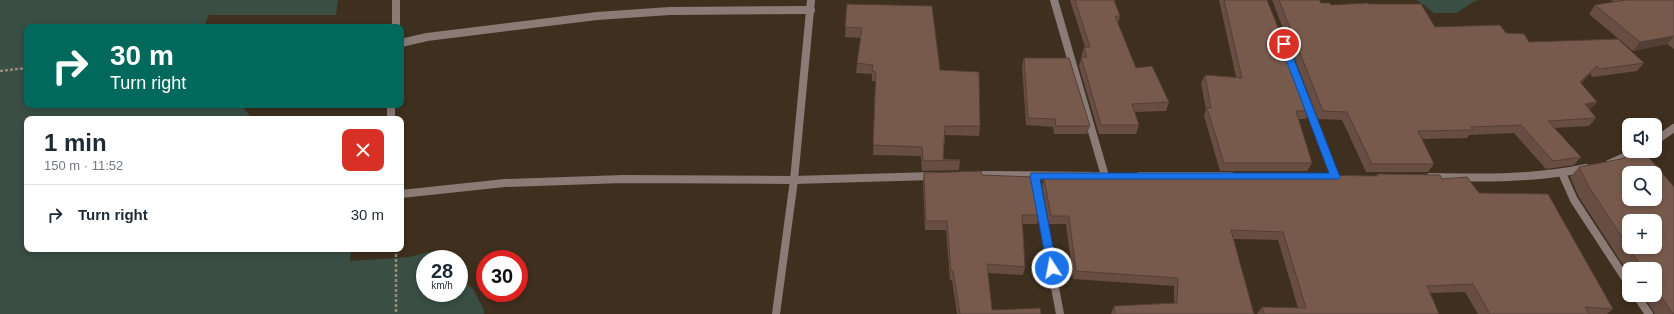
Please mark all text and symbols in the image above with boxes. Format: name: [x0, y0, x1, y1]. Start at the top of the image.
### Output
pin: [1267, 27, 1301, 61]
icon: arrive: [1273, 33, 1295, 55]
icon: right: [44, 40, 96, 92]
text: 30 m: [110, 40, 174, 71]
text: Turn right: [110, 73, 186, 93]
map controls: [1622, 118, 1662, 302]
button: sound: [1622, 118, 1662, 158]
text: 1 min: [44, 129, 107, 156]
button: close: [342, 129, 384, 171]
text: 150 m · 11:52: [44, 158, 123, 173]
button: search: [1622, 166, 1662, 206]
icon: right: [44, 204, 66, 226]
text: Turn right: [78, 206, 148, 223]
text: 30 m: [351, 206, 384, 223]
button: +: [1622, 214, 1662, 254]
position arrow: [1031, 247, 1073, 289]
speed limit sign: 30: [476, 250, 528, 302]
text: 28: [431, 260, 453, 282]
button: −: [1622, 262, 1662, 302]
text: km/h: [431, 280, 453, 291]

